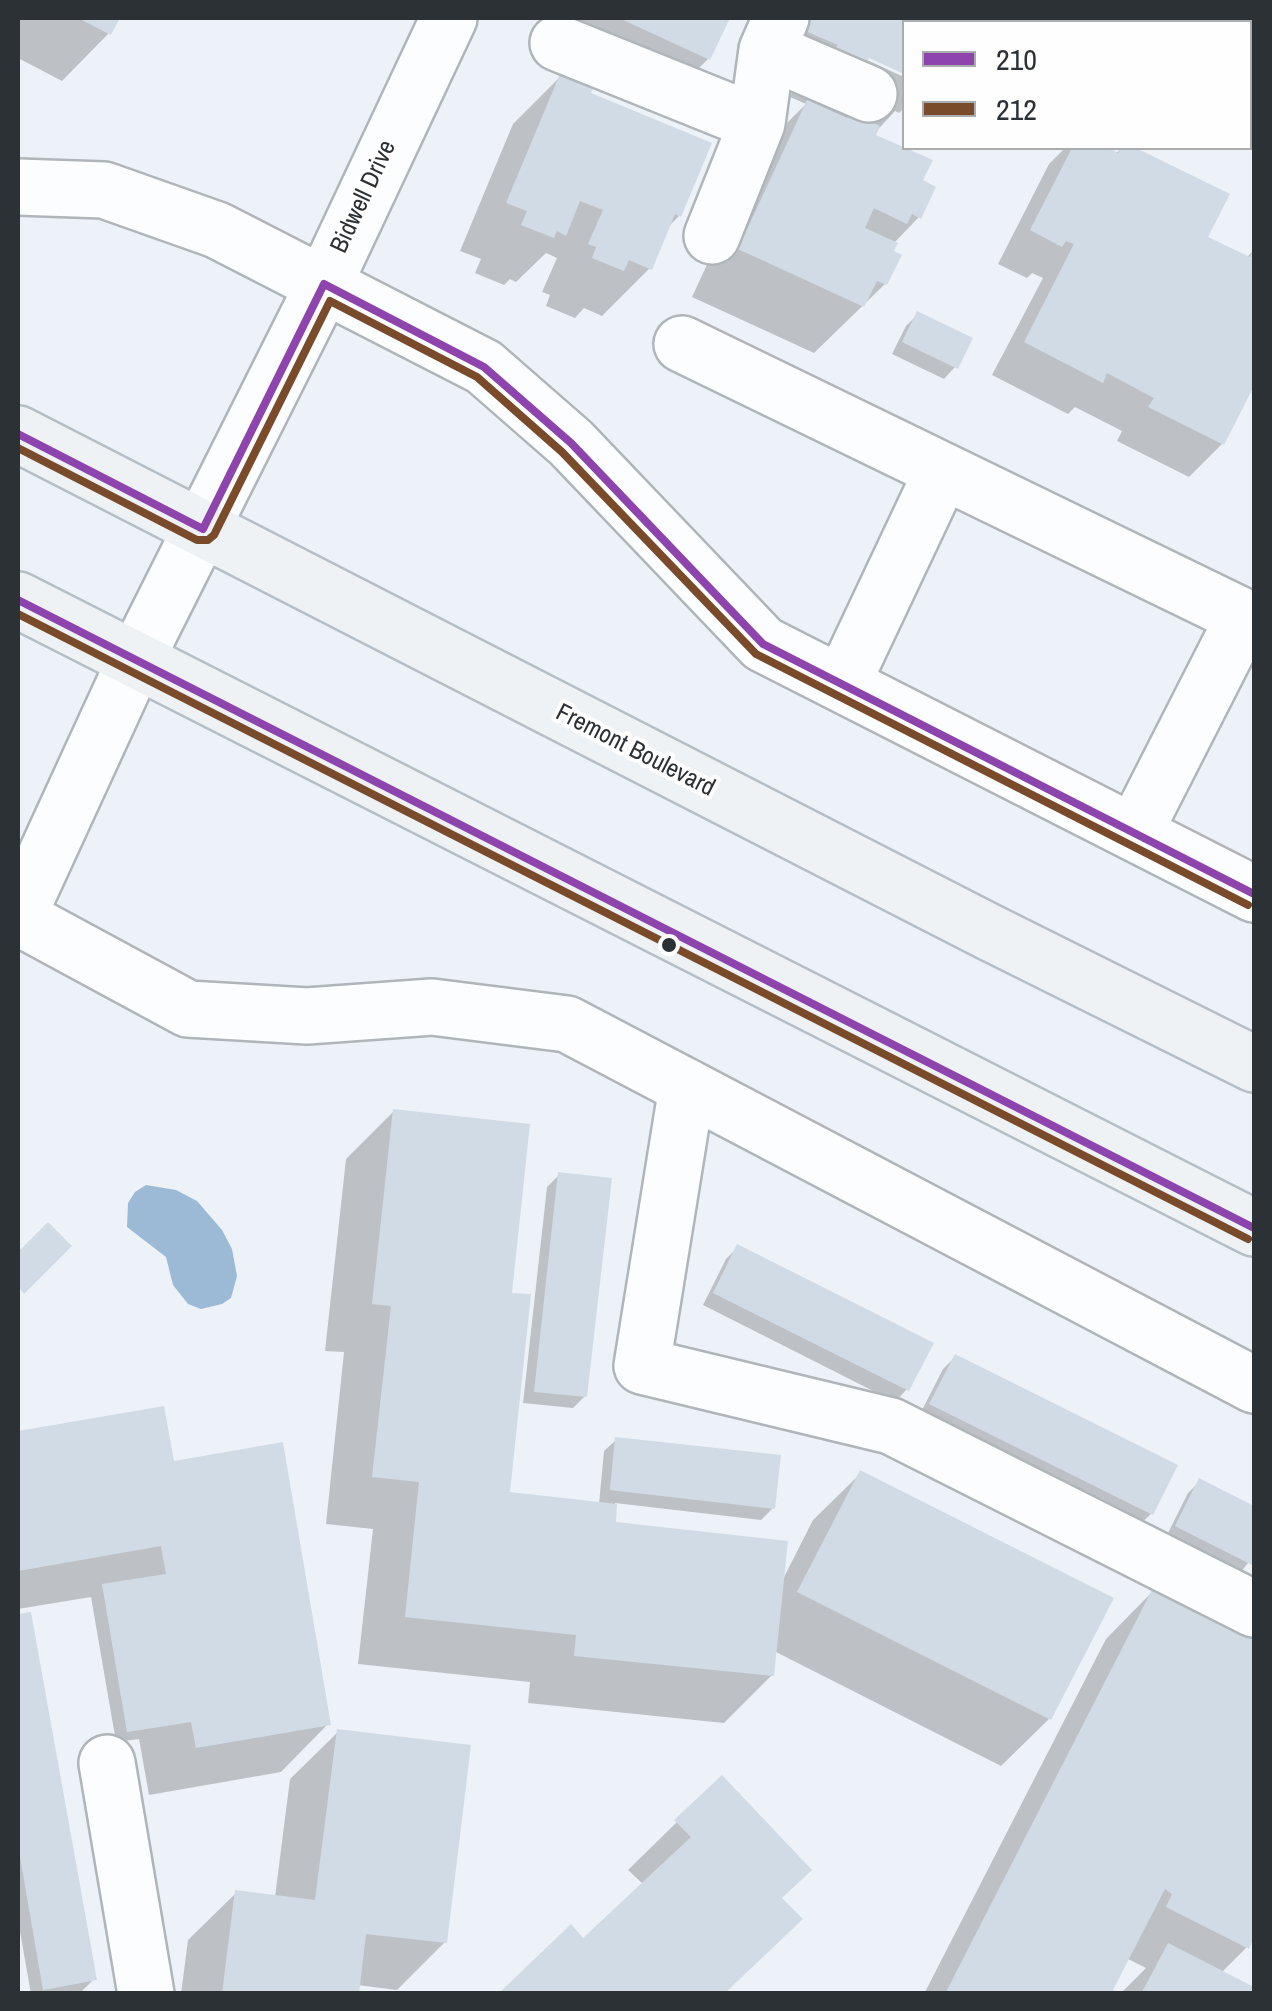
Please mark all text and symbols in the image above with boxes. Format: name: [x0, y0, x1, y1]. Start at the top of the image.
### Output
legend: [902, 20, 1252, 150]
text: 210: [996, 39, 1037, 79]
text: 212: [996, 89, 1037, 129]
street label: Bidwell Drive: [325, 136, 403, 258]
street label: Fremont Boulevard: [551, 698, 719, 804]
unlabelled marker: [659, 935, 679, 955]

